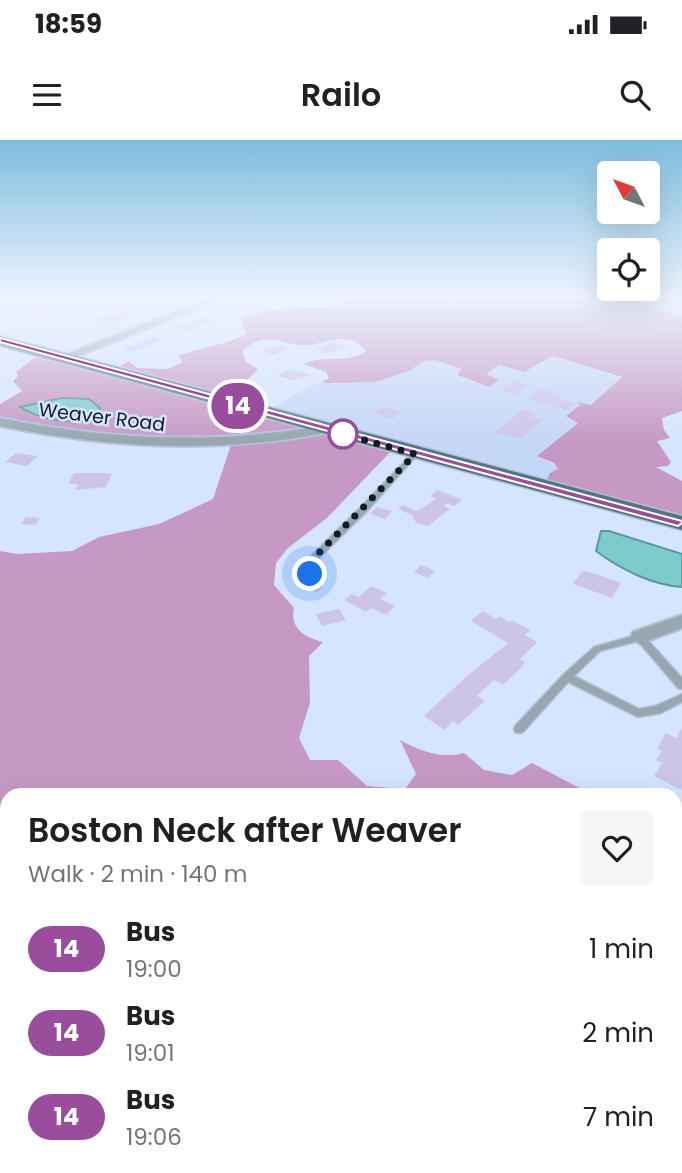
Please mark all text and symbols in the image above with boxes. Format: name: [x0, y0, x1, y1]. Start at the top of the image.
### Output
text: 18:59: [35, 6, 102, 42]
text: Railo: [301, 72, 381, 117]
icon: menu: [28, 76, 66, 114]
icon: search: [616, 76, 654, 114]
north arrow: [597, 161, 660, 224]
map controls: [597, 161, 660, 301]
button: locate: [597, 238, 660, 301]
line badge: 14: [206, 383, 270, 429]
text: 14: [225, 389, 251, 422]
street label: Weaver Road: [37, 396, 167, 438]
unlabelled marker: [328, 419, 358, 449]
your location: [292, 556, 327, 591]
text: Boston Neck after Weaver: [28, 807, 462, 854]
button: heart: [580, 811, 654, 885]
text: Walk · 2 min · 140 m: [28, 858, 247, 890]
text: Bus: [126, 914, 175, 950]
text: 1 min: [589, 931, 654, 967]
text: 14: [54, 932, 79, 965]
text: 19:00: [126, 953, 182, 985]
text: Bus: [126, 998, 175, 1034]
text: 2 min: [582, 1015, 654, 1051]
text: 14: [54, 1016, 79, 1049]
text: 19:01: [126, 1037, 175, 1069]
text: Bus: [126, 1082, 175, 1118]
text: 7 min: [583, 1099, 654, 1135]
text: 14: [54, 1100, 79, 1133]
text: 19:06: [126, 1121, 182, 1153]

